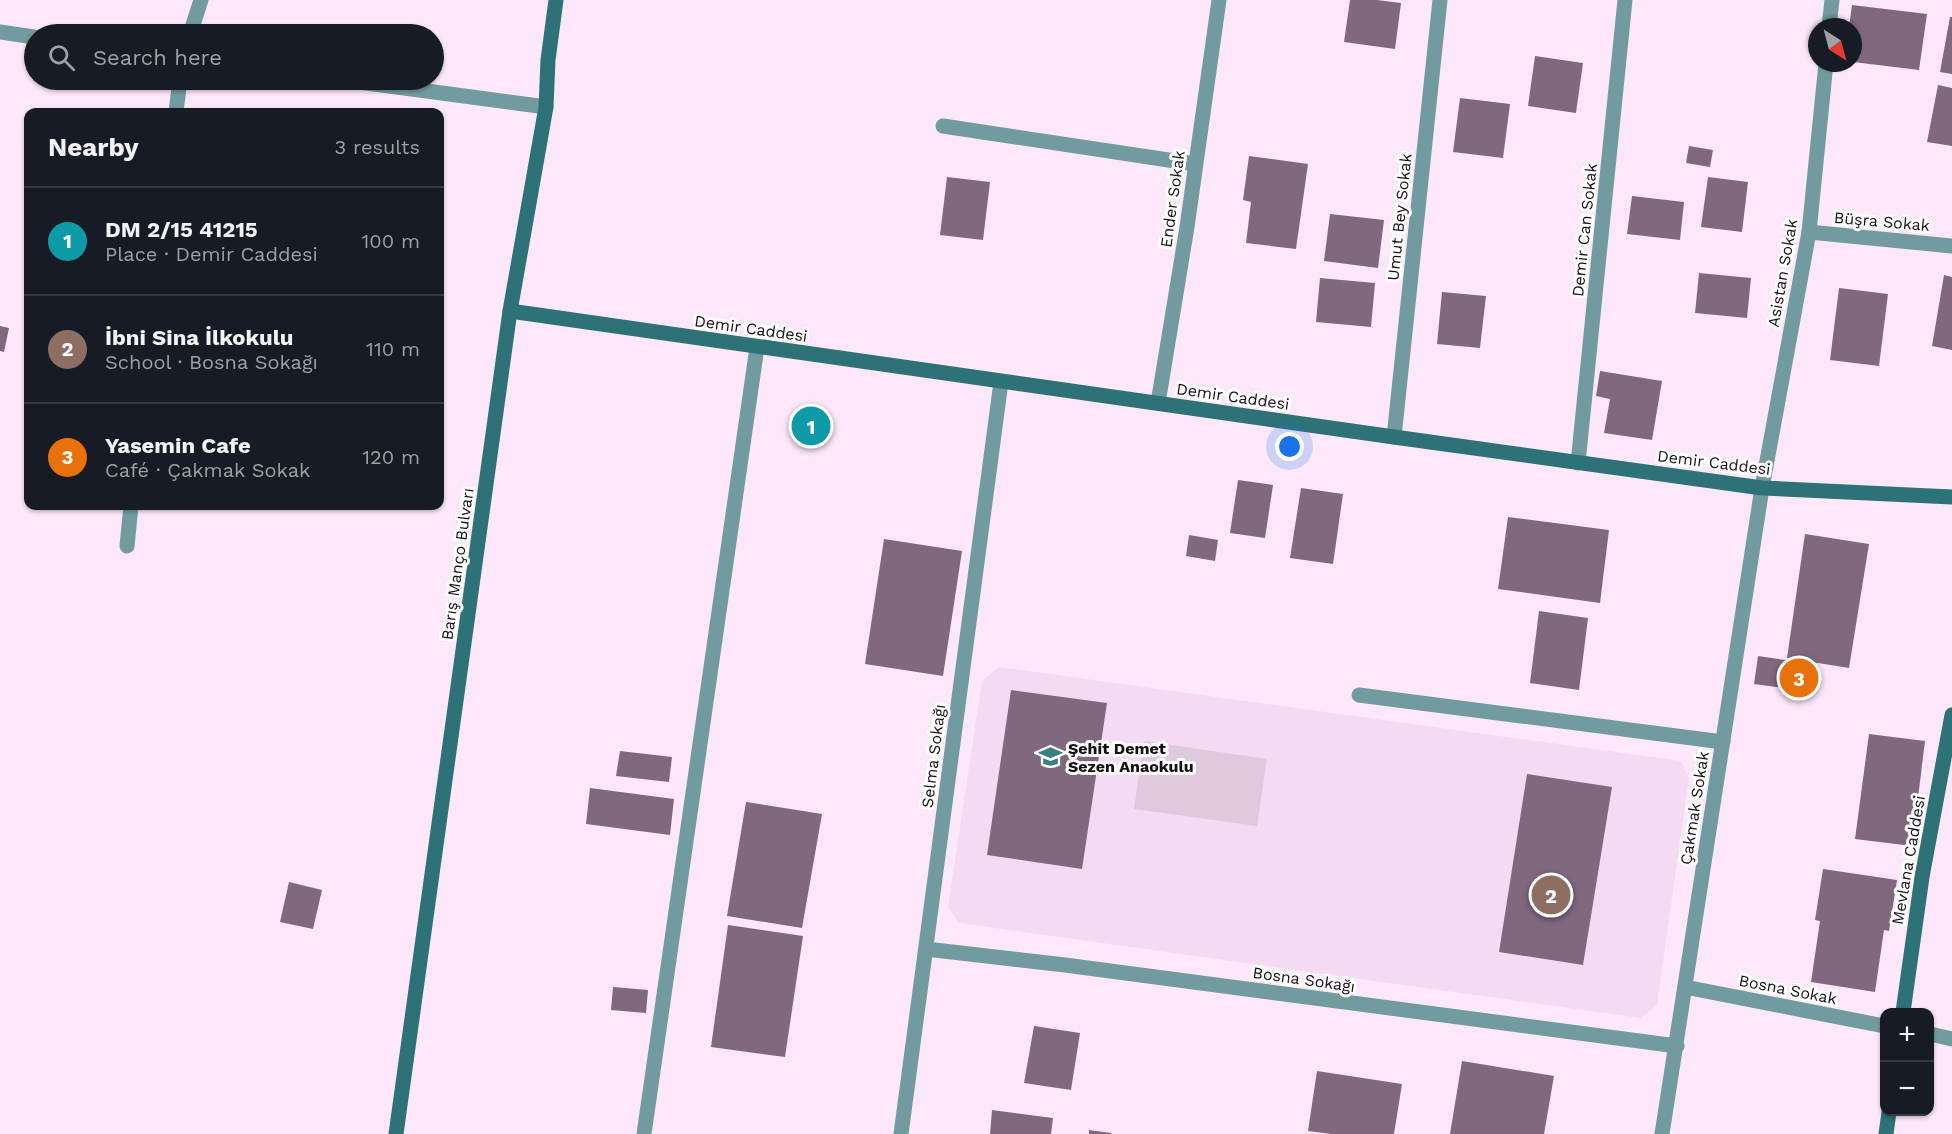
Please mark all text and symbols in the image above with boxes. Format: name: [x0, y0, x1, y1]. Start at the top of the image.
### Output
north arrow: [1808, 18, 1862, 72]
search box: [24, 24, 444, 90]
icon: search: [45, 41, 78, 74]
text: Search here: [93, 45, 222, 70]
text: Nearby: [48, 132, 139, 162]
text: 3 results: [335, 135, 420, 159]
street label: Ender Sokak: [1156, 149, 1189, 249]
street label: Umut Bey Sokak: [1383, 152, 1416, 282]
street label: Demir Can Sokak: [1568, 162, 1601, 298]
street label: Büşra Sokak: [1833, 208, 1931, 235]
text: DM 2/15 41215: [105, 217, 258, 242]
street label: Asistan Sokak: [1764, 217, 1801, 329]
text: 1: [63, 229, 72, 253]
text: 100 m: [361, 229, 420, 253]
text: Place · Demir Caddesi: [105, 242, 318, 266]
street label: Demir Caddesi: [693, 311, 809, 346]
text: İbni Sina İlkokulu: [105, 325, 293, 350]
text: 2: [62, 337, 73, 361]
text: 110 m: [366, 337, 420, 361]
text: School · Bosna Sokağı: [105, 350, 318, 374]
street label: Demir Caddesi: [1175, 379, 1291, 414]
pin: 1: [792, 404, 830, 448]
your location: [1275, 432, 1304, 461]
text: Yasemin Cafe: [105, 433, 251, 458]
text: 3: [62, 445, 73, 469]
text: 120 m: [362, 445, 420, 469]
street label: Demir Caddesi: [1656, 446, 1772, 479]
text: Café · Çakmak Sokak: [105, 458, 310, 482]
street label: Barış Manço Bulvarı: [437, 487, 478, 641]
pin: 3: [1780, 656, 1818, 700]
street label: Selma Sokağı: [918, 703, 949, 809]
place label: Şehit Demet Sezen Anaokulu: [1068, 739, 1194, 776]
school or university icon: Şehit Demet Sezen Anaokulu: [1037, 744, 1063, 770]
street label: Çakmak Sokak: [1676, 750, 1713, 866]
street label: Mevlana Caddesi: [1888, 794, 1929, 926]
pin: 2: [1532, 872, 1570, 918]
street label: Bosna Sokağı: [1252, 963, 1356, 996]
street label: Bosna Sokak: [1737, 971, 1839, 1008]
map controls: [1880, 1008, 1934, 1116]
button: +: [1880, 1008, 1934, 1062]
button: −: [1880, 1062, 1934, 1116]

